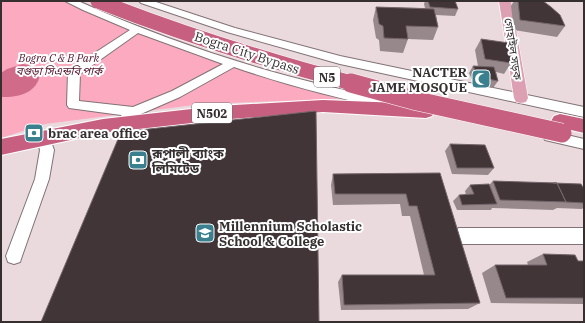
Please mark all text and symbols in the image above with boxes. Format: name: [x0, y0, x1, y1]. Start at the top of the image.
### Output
street label: গোহাইল সড়ক: [501, 17, 525, 81]
street label: Bogra City Bypass: [192, 28, 302, 78]
park label: Bogra C & B Park বগুড়া সিএন্ডবি পার্ক: [16, 51, 104, 78]
place label: NACTER JAME MOSQUE: [370, 64, 467, 96]
road number: N5: [314, 67, 340, 87]
mosque icon: NACTER JAME MOSQUE: [470, 68, 492, 90]
road number: N502: [192, 103, 232, 123]
bank icon: brac area office: [23, 122, 45, 144]
place label: brac area office: [48, 125, 147, 142]
place label: রূপালী ব্যাংক লিমিটেড: [151, 145, 224, 177]
bank icon: রূপালী ব্যাংক লিমিটেড: [127, 149, 149, 171]
place label: Millennium Scholastic School & College: [219, 218, 362, 250]
school or university icon: Millennium Scholastic School & College: [194, 222, 216, 244]

